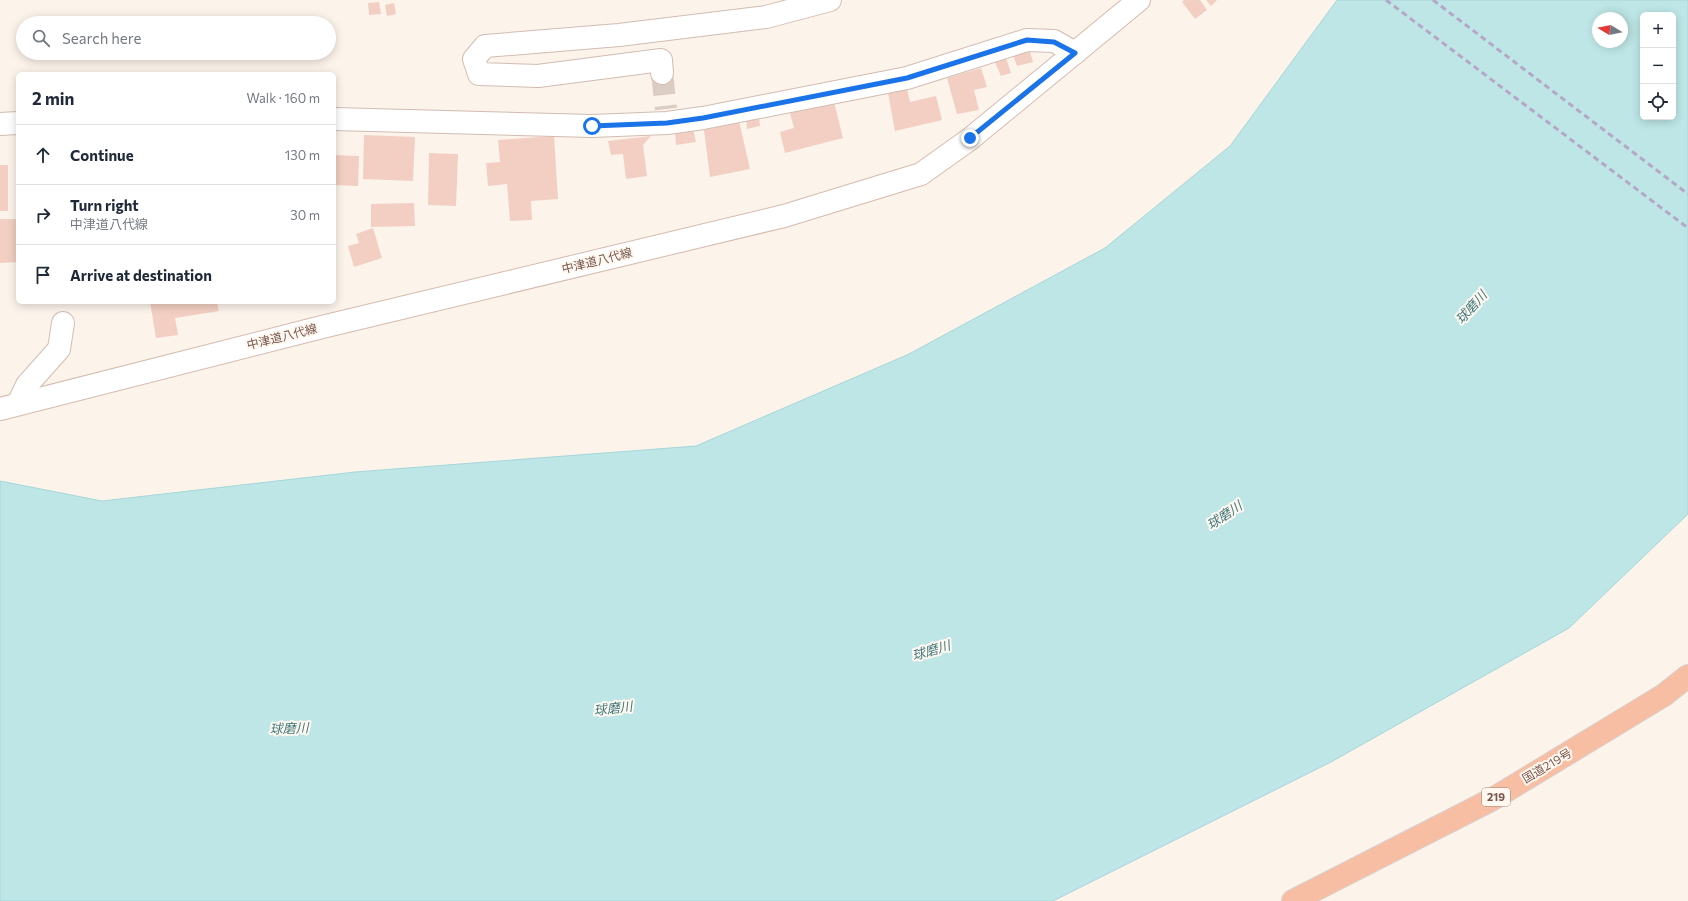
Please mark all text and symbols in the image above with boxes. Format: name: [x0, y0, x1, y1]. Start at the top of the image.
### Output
north arrow: [1592, 12, 1628, 48]
map controls: [1640, 12, 1676, 120]
button: +: [1640, 12, 1676, 48]
search box: [16, 16, 336, 60]
icon: search: [30, 27, 52, 49]
text: Search here: [62, 29, 141, 47]
button: −: [1640, 48, 1676, 84]
button: locate: [1640, 84, 1676, 120]
text: 2 min: [32, 88, 74, 109]
text: Walk · 160 m: [246, 90, 320, 106]
route start: [583, 117, 601, 135]
route end: [961, 129, 979, 147]
icon: ahead: [32, 144, 54, 166]
text: Continue: [70, 146, 134, 164]
text: 130 m: [285, 147, 320, 163]
text: Turn right: [70, 196, 139, 214]
icon: right: [32, 204, 54, 226]
text: 30 m: [290, 207, 320, 223]
text: 中津道八代線: [70, 216, 148, 232]
street label: 中津道八代線: [560, 245, 633, 276]
icon: arrive: [32, 264, 54, 286]
text: Arrive at destination: [70, 266, 212, 284]
water label: 球磨川: [1452, 286, 1491, 327]
street label: 中津道八代線: [245, 321, 318, 352]
water label: 球磨川: [1203, 496, 1246, 533]
water label: 球磨川: [910, 636, 954, 663]
water label: 球磨川: [593, 697, 635, 718]
water label: 球磨川: [269, 719, 311, 737]
street label: 国道219号: [1519, 745, 1574, 785]
road number: 219: [1482, 788, 1510, 806]

